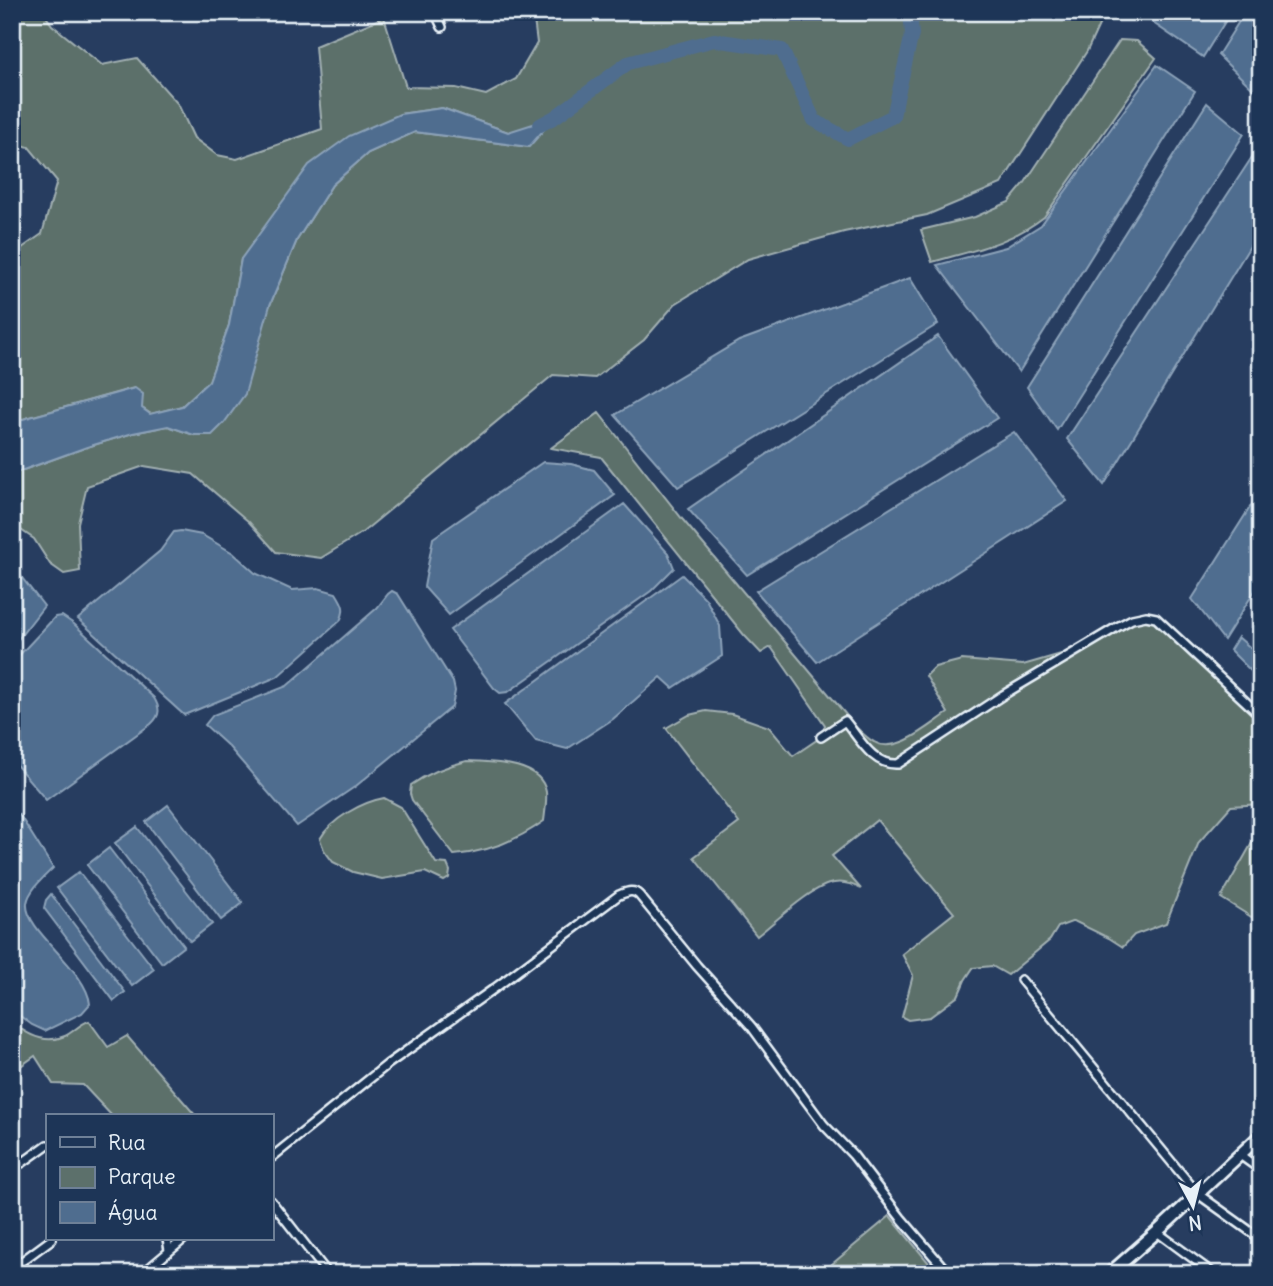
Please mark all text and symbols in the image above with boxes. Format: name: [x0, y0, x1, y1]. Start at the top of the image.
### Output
legend: [46, 1114, 273, 1240]
text: Rua: [108, 1129, 145, 1156]
text: Parque: [108, 1163, 176, 1190]
north arrow: [1158, 1170, 1228, 1240]
text: Água: [108, 1199, 157, 1226]
text: N: [1187, 1210, 1203, 1236]

